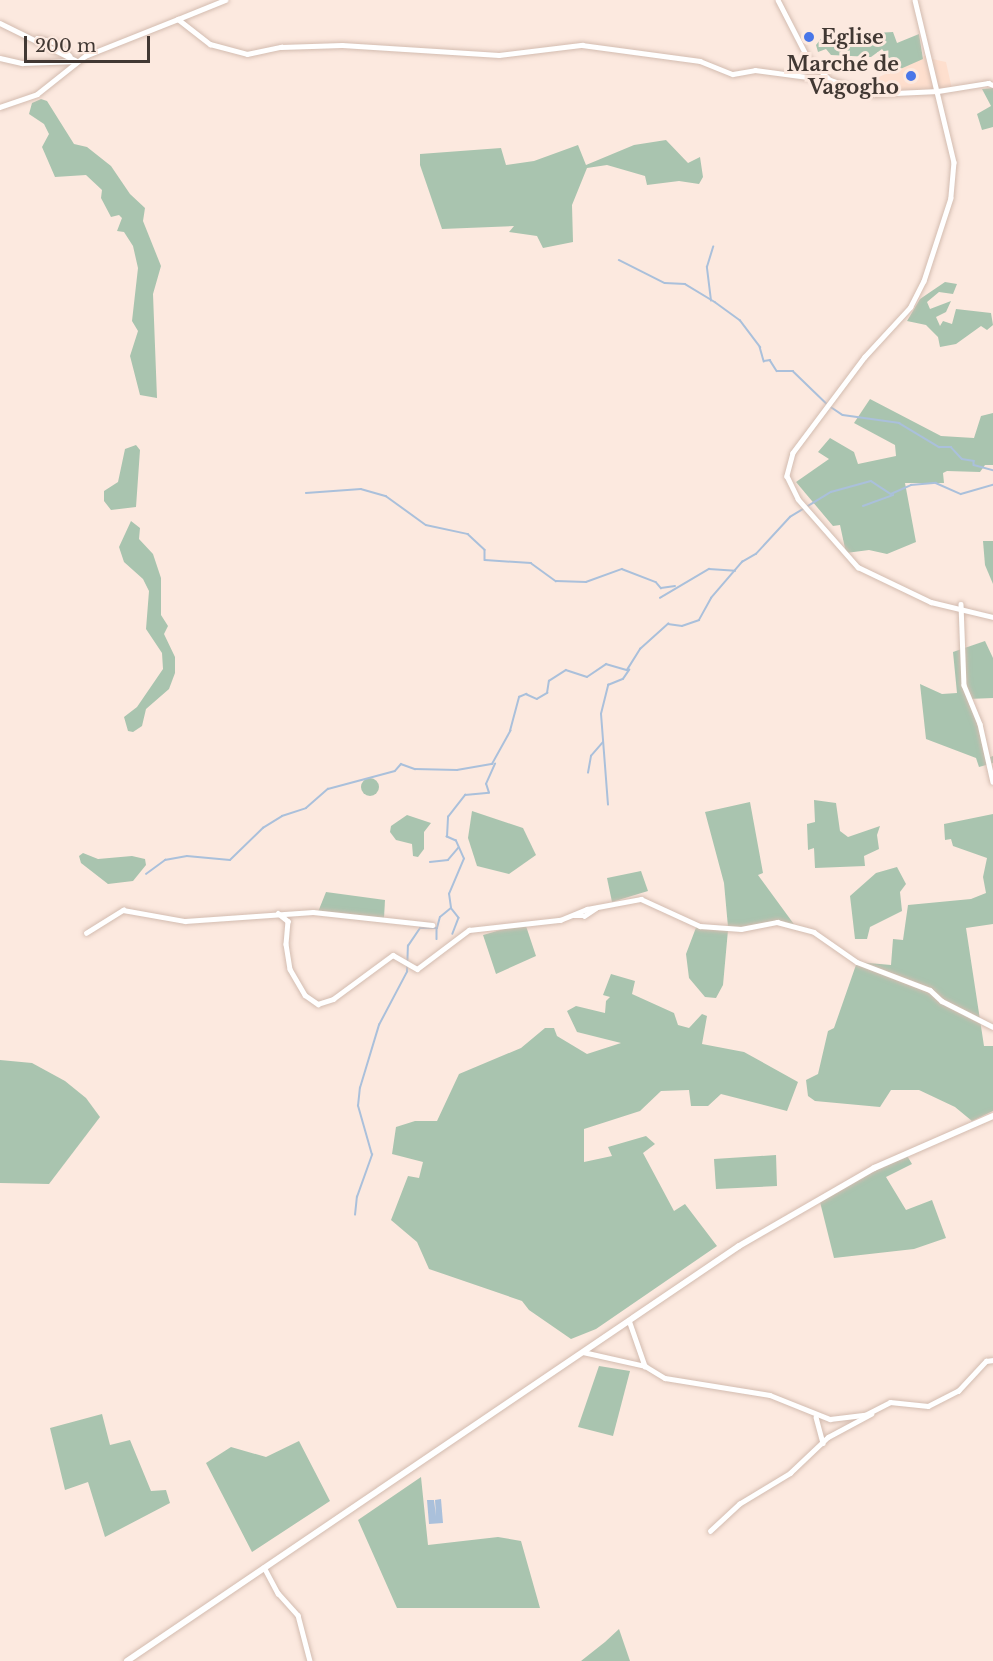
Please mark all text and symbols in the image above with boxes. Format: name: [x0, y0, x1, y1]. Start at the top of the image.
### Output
scale bar: [27, 24, 153, 62]
place label: Eglise: [821, 25, 884, 49]
marker: Eglise: [802, 30, 816, 44]
text: 200 m: [35, 35, 96, 57]
place label: Marché de Vagogho: [787, 52, 899, 99]
marker: Marché de Vagogho: [904, 69, 918, 83]

